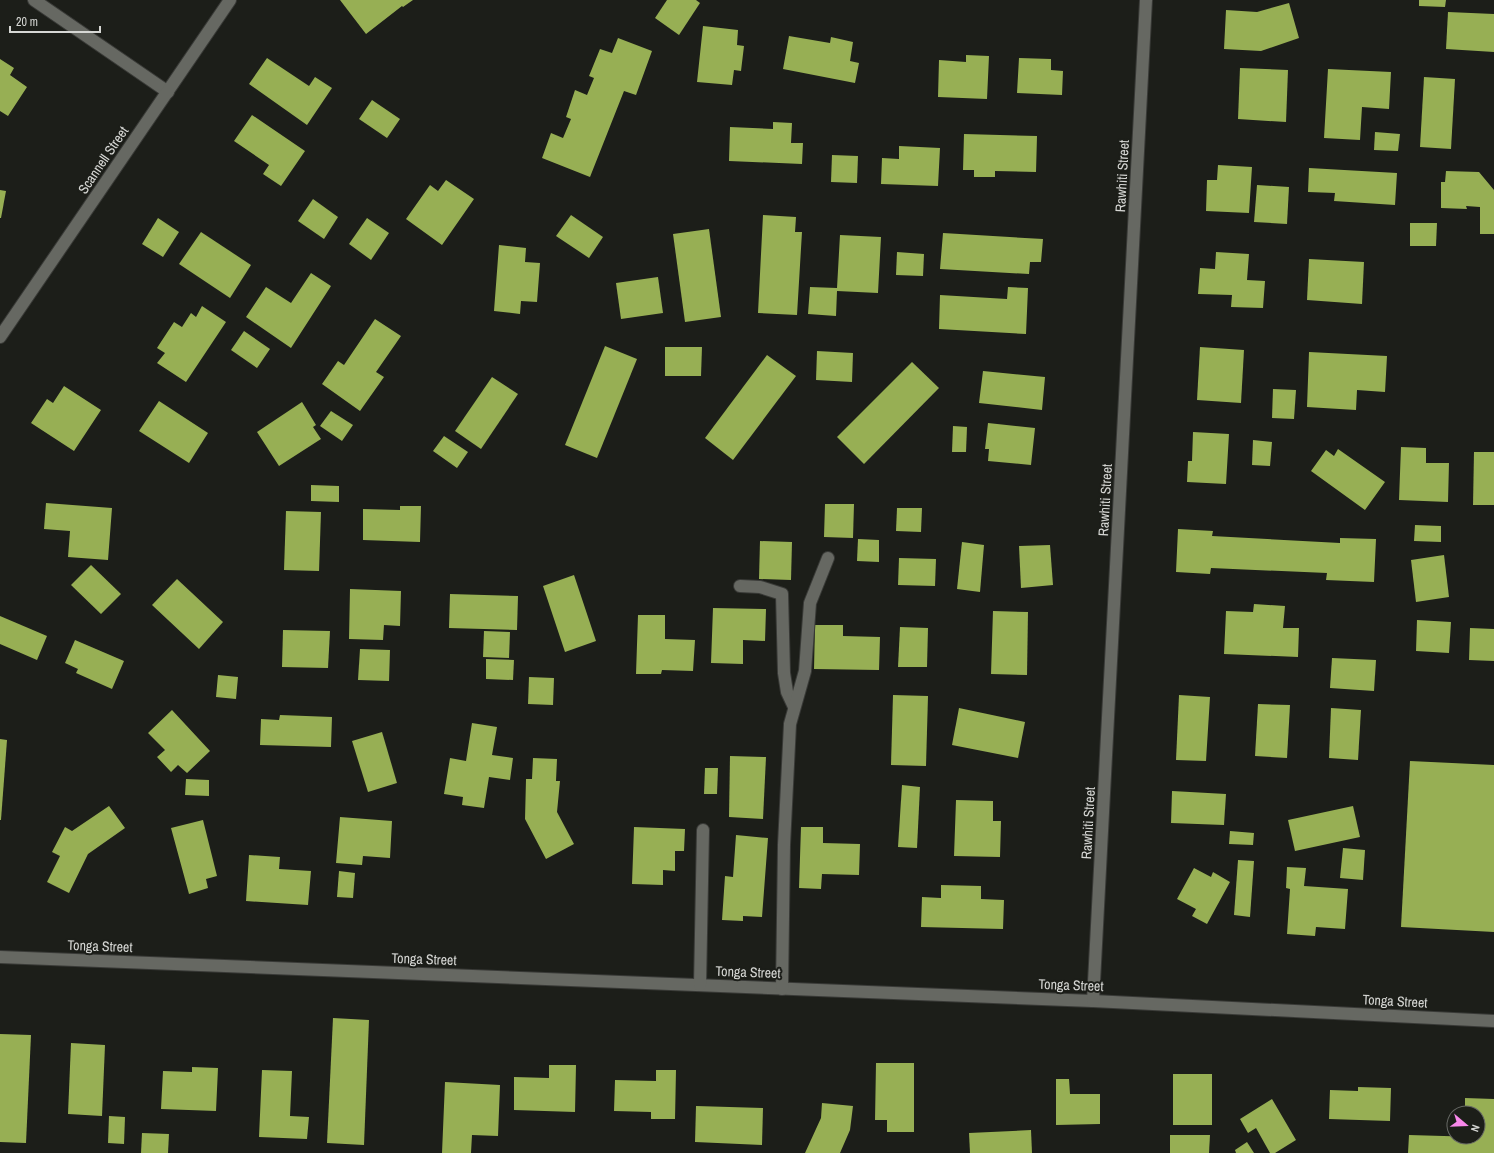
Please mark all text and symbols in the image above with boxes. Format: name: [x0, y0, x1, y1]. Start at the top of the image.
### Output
scale bar: [10, 8, 100, 34]
text: 20 m: [16, 14, 38, 30]
street label: Scannell Street: [74, 123, 132, 197]
street label: Rawhiti Street: [1111, 139, 1133, 213]
street label: Rawhiti Street: [1094, 463, 1116, 537]
street label: Rawhiti Street: [1077, 786, 1099, 860]
street label: Tonga Street: [67, 936, 133, 956]
street label: Tonga Street: [391, 949, 457, 969]
street label: Tonga Street: [715, 962, 781, 982]
street label: Tonga Street: [1038, 975, 1104, 995]
street label: Tonga Street: [1362, 990, 1428, 1012]
north arrow: [1446, 1105, 1486, 1145]
text: N: [1468, 1123, 1483, 1134]

